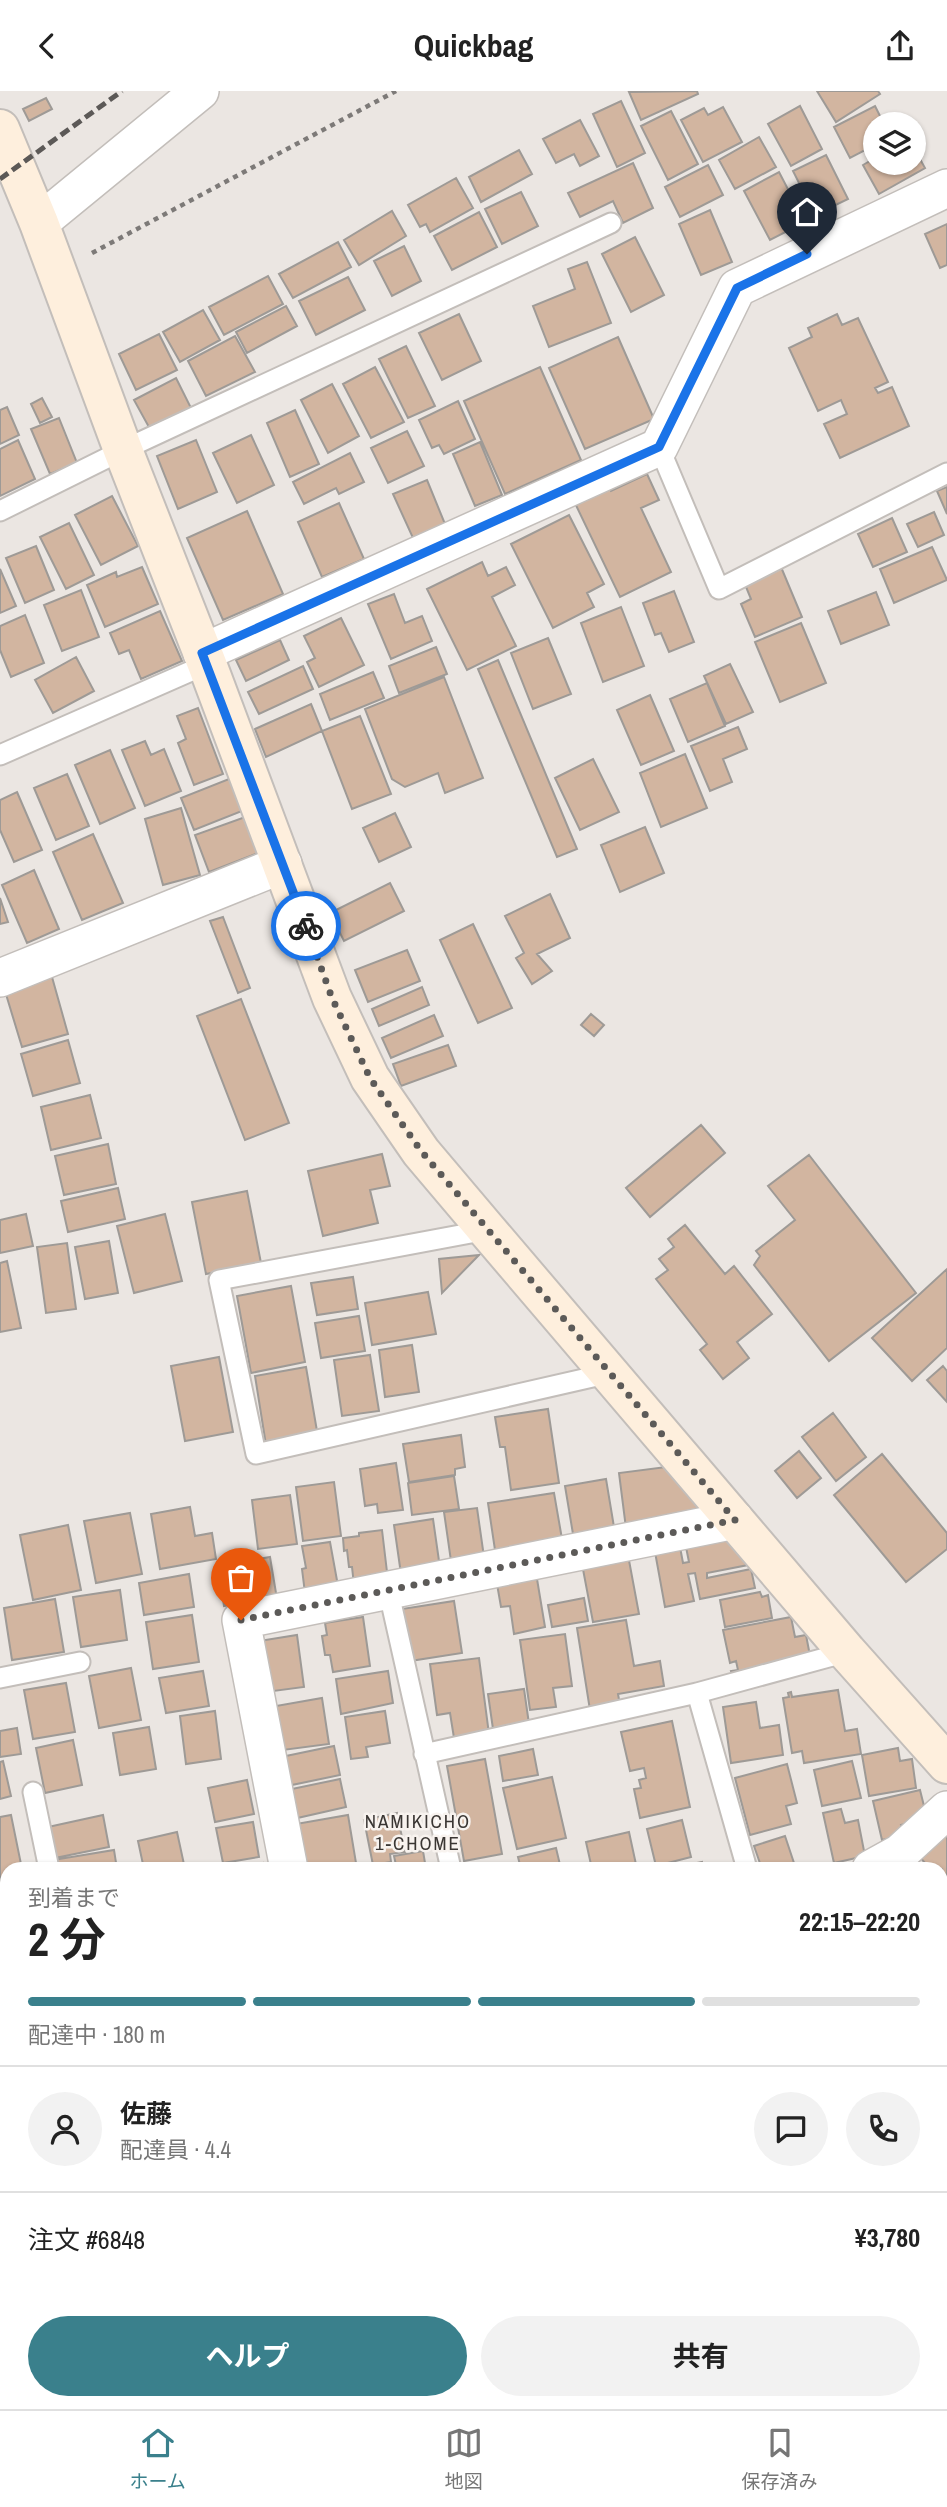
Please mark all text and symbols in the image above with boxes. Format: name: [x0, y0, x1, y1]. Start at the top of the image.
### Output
text: Quickbag: [414, 24, 533, 67]
icon: back: [28, 27, 66, 65]
icon: share: [881, 27, 919, 65]
map controls: [863, 112, 926, 175]
button: layers: [863, 112, 926, 175]
pin: [777, 182, 837, 254]
icon: home: [788, 193, 826, 231]
courier: [271, 891, 341, 961]
icon: bike: [287, 907, 325, 945]
pin: [211, 1548, 271, 1620]
icon: bag: [222, 1559, 260, 1597]
district label: NAMIKICHO 1-CHOME: [365, 1808, 471, 1856]
text: 到着まで: [28, 1882, 120, 1913]
text: 22:15–22:20: [799, 1904, 920, 1939]
text: 2 分: [28, 1908, 105, 1970]
text: 配達中 · 180 m: [28, 2019, 165, 2050]
button: person: [28, 2092, 102, 2166]
button: chat: [754, 2092, 828, 2166]
button: phone: [846, 2092, 920, 2166]
text: 佐藤: [120, 2096, 172, 2131]
text: 配達員 · 4.4: [120, 2134, 231, 2165]
text: ¥3,780: [855, 2220, 920, 2255]
text: 注文 #6848: [28, 2222, 145, 2257]
button: ヘルプ: [28, 2316, 467, 2396]
button: 共有: [481, 2316, 920, 2396]
tab: ホーム: [129, 2424, 186, 2494]
tab: 地図: [445, 2424, 483, 2494]
tab: 保存済み: [742, 2424, 818, 2494]

